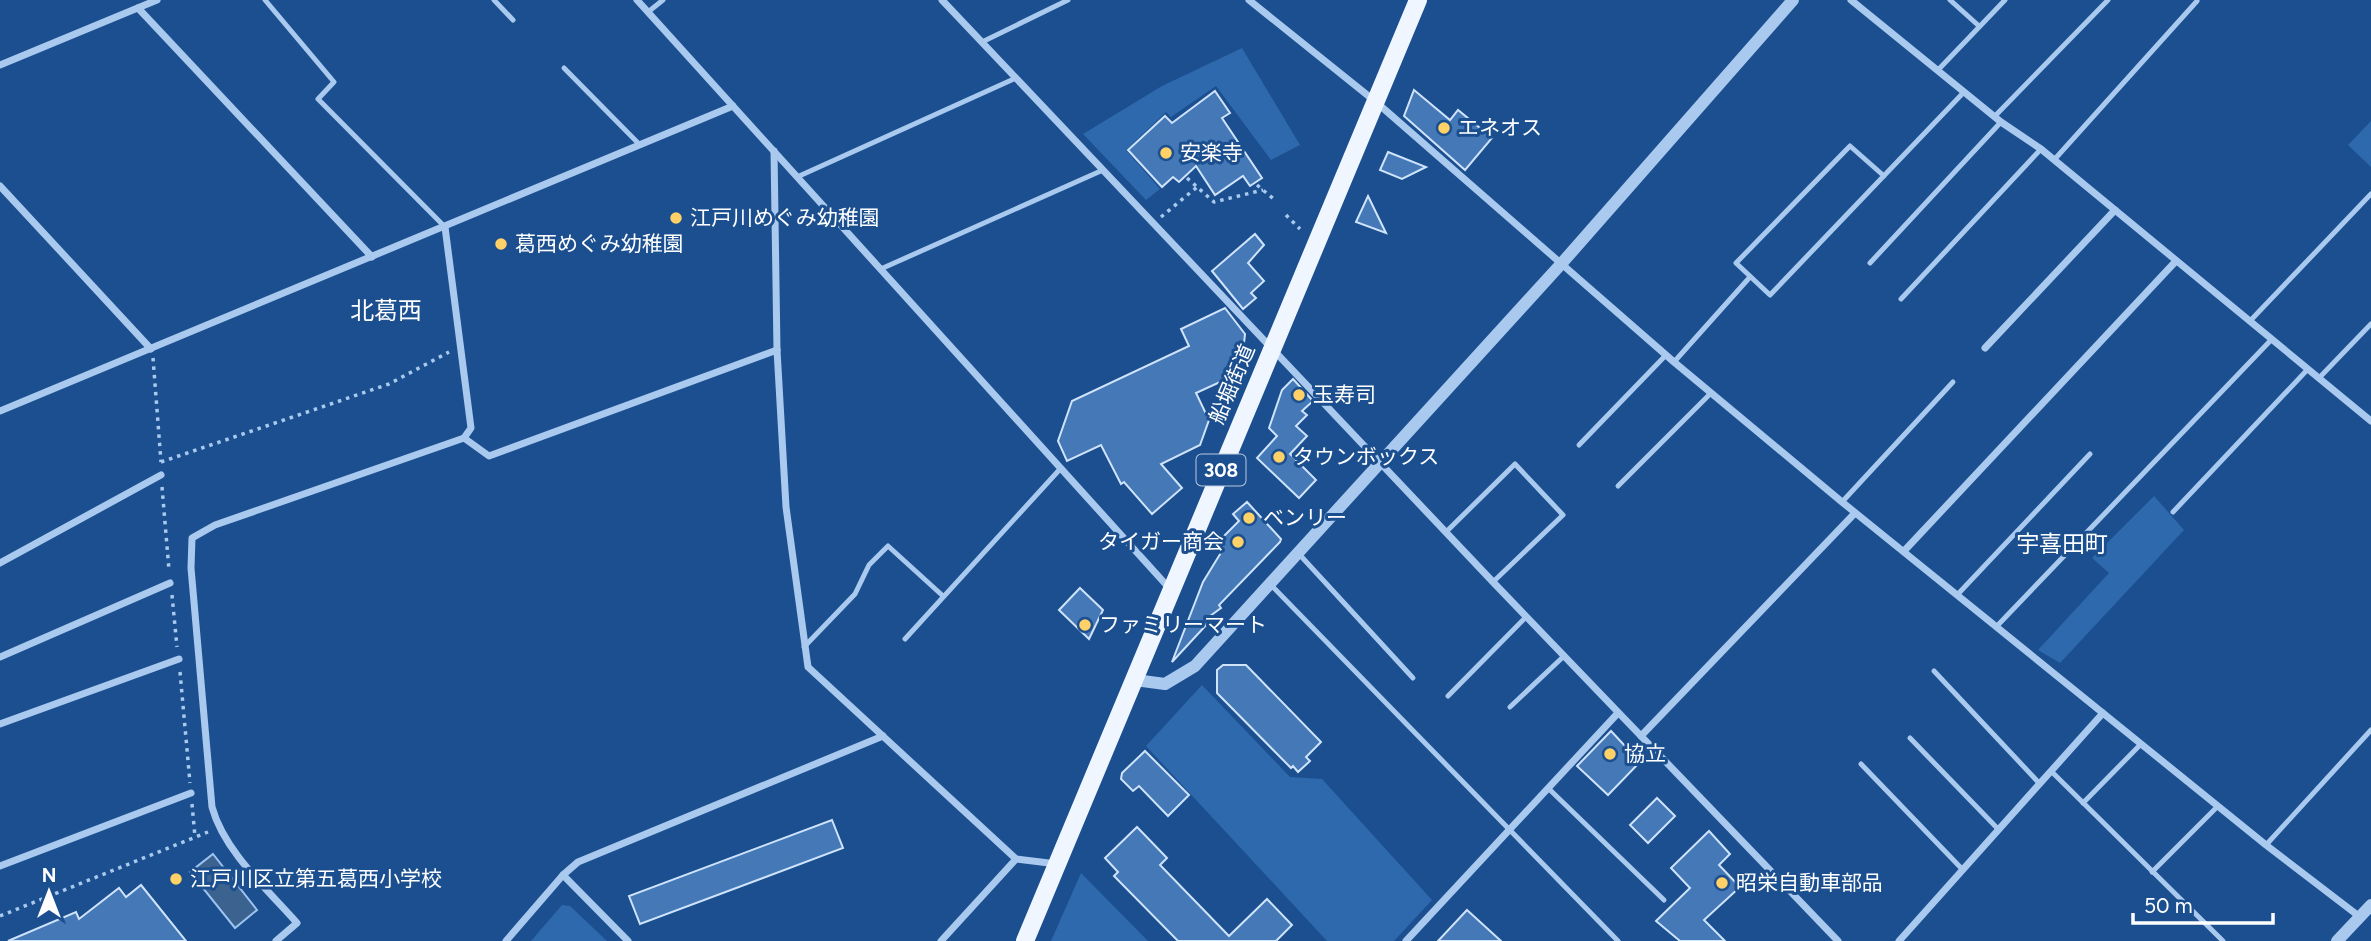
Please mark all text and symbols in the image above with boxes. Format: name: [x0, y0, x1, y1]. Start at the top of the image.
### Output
place label: エネオス: [1458, 115, 1542, 140]
marker: エネオス: [1436, 120, 1452, 136]
place label: 安楽寺: [1180, 140, 1243, 165]
marker: 安楽寺: [1158, 145, 1174, 161]
place label: 江戸川めぐみ幼稚園: [690, 205, 880, 230]
marker: 江戸川めぐみ幼稚園: [668, 210, 684, 226]
place label: 葛西めぐみ幼稚園: [515, 231, 684, 256]
marker: 葛西めぐみ幼稚園: [493, 236, 509, 252]
district label: 北葛西: [350, 296, 422, 325]
street label: 船堀街道: [1204, 340, 1259, 427]
place label: 玉寿司: [1313, 382, 1376, 407]
marker: 玉寿司: [1291, 387, 1307, 403]
place label: タウンボックス: [1293, 444, 1439, 469]
marker: タウンボックス: [1271, 449, 1287, 465]
road number: 308: [1196, 454, 1246, 485]
place label: ベンリー: [1263, 505, 1347, 530]
marker: ベンリー: [1241, 510, 1257, 526]
place label: タイガー商会: [1098, 529, 1224, 554]
district label: 宇喜田町: [2016, 530, 2108, 558]
marker: タイガー商会: [1230, 534, 1246, 550]
place label: ファミリーマート: [1099, 612, 1267, 637]
marker: ファミリーマート: [1077, 617, 1093, 633]
place label: 協立: [1624, 741, 1666, 766]
marker: 協立: [1602, 746, 1618, 762]
north arrow: [14, 857, 84, 927]
text: N: [42, 864, 56, 887]
place label: 江戸川区立第五葛西小学校: [190, 866, 442, 891]
place label: 昭栄自動車部品: [1736, 870, 1883, 895]
marker: 江戸川区立第五葛西小学校: [168, 871, 184, 887]
marker: 昭栄自動車部品: [1714, 875, 1730, 891]
scale bar: [2133, 881, 2273, 925]
text: 50 m: [2144, 893, 2193, 918]

